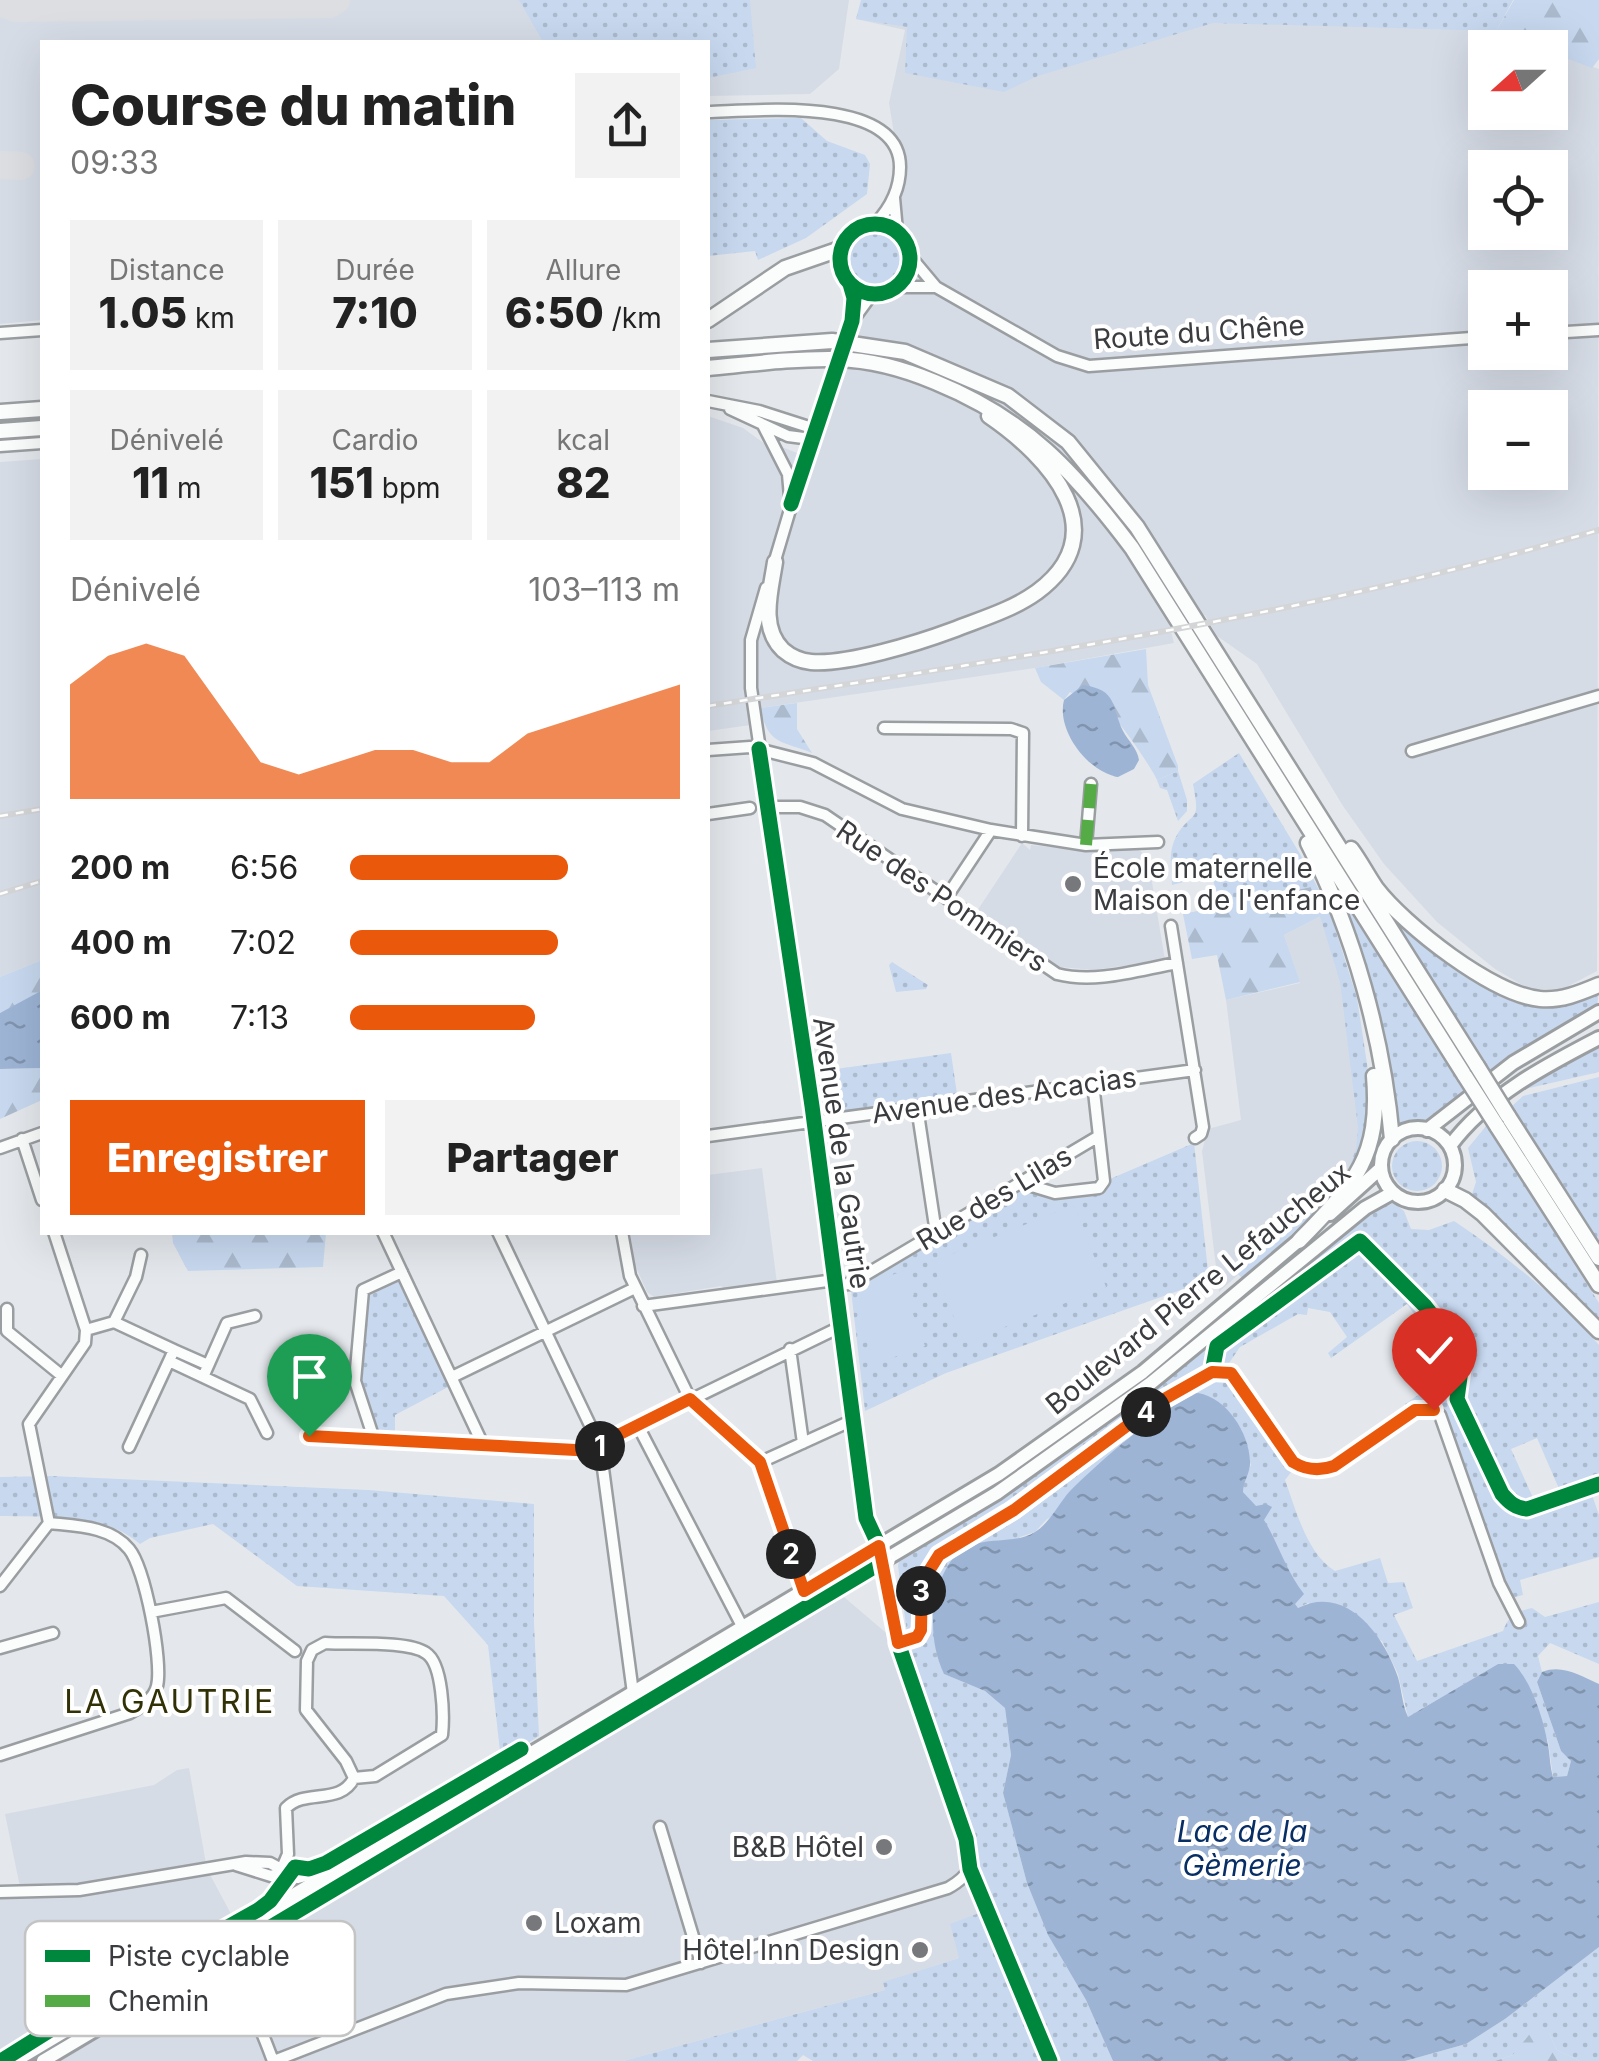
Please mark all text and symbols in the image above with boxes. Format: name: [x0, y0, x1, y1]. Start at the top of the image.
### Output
north arrow: [1468, 30, 1568, 130]
map controls: [1468, 30, 1568, 490]
text: Course du matin: [70, 72, 517, 138]
button: share: [575, 73, 680, 178]
text: 09:33: [70, 143, 159, 182]
button: locate: [1468, 150, 1568, 250]
text: Distance: [109, 253, 224, 287]
text: Durée: [335, 253, 415, 287]
text: Allure: [545, 253, 621, 287]
button: +: [1468, 270, 1568, 370]
text: 1.05: [99, 287, 187, 338]
text: 7:10: [332, 287, 418, 338]
text: 6:50: [505, 287, 604, 338]
text: km: [187, 301, 235, 335]
text: /km: [604, 301, 662, 335]
street label: Route du Chêne: [1092, 308, 1306, 356]
button: −: [1468, 390, 1568, 490]
text: Dénivelé: [109, 423, 224, 457]
text: Cardio: [332, 423, 418, 457]
text: kcal: [557, 423, 610, 457]
text: 11: [132, 457, 169, 508]
text: 151: [309, 457, 374, 508]
text: 82: [556, 457, 611, 508]
text: m: [169, 471, 201, 505]
text: bpm: [374, 471, 441, 505]
text: Dénivelé: [70, 570, 201, 609]
text: 103–113 m: [528, 570, 680, 609]
street label: Rue des Pommiers: [830, 813, 1054, 979]
text: 200 m: [70, 848, 170, 887]
text: 6:56: [230, 848, 298, 887]
place label: École maternelle Maison de l'enfance: [1093, 850, 1360, 917]
marker: École maternelle Maison de l'enfance: [1062, 873, 1084, 895]
text: 400 m: [70, 923, 172, 962]
text: 7:02: [230, 923, 296, 962]
text: 600 m: [70, 998, 171, 1037]
text: 7:13: [230, 998, 289, 1037]
street label: Avenue de la Gautrie: [806, 1015, 878, 1291]
street label: Avenue des Acacias: [869, 1060, 1139, 1130]
button: Enregistrer: [70, 1100, 365, 1215]
button: Partager: [385, 1100, 680, 1215]
street label: Rue des Lilas: [910, 1138, 1078, 1258]
street label: Boulevard Pierre Lefaucheux: [1039, 1155, 1357, 1421]
pin: [1392, 1308, 1477, 1411]
icon: check: [1407, 1323, 1462, 1378]
pin: [267, 1334, 352, 1437]
icon: arrive: [282, 1349, 337, 1404]
pin: 4: [1121, 1387, 1171, 1437]
text: 4: [1137, 1395, 1155, 1429]
pin: 1: [575, 1421, 625, 1471]
text: 1: [594, 1429, 606, 1463]
pin: 2: [766, 1529, 816, 1579]
text: 2: [782, 1537, 800, 1571]
pin: 3: [896, 1566, 946, 1616]
text: 3: [912, 1574, 930, 1608]
district label: LA GAUTRIE: [64, 1682, 276, 1721]
water label: Lac de la Gèmerie: [1177, 1813, 1307, 1883]
place label: B&B Hôtel: [732, 1830, 864, 1864]
marker: B&B Hôtel: [873, 1836, 895, 1858]
place label: Loxam: [554, 1906, 642, 1940]
marker: Loxam: [523, 1912, 545, 1934]
legend: [25, 1921, 355, 2036]
place label: Hôtel Inn Design: [682, 1933, 900, 1967]
text: Piste cyclable: [108, 1939, 290, 1973]
marker: Hôtel Inn Design: [909, 1939, 931, 1961]
text: Chemin: [108, 1984, 209, 2018]

